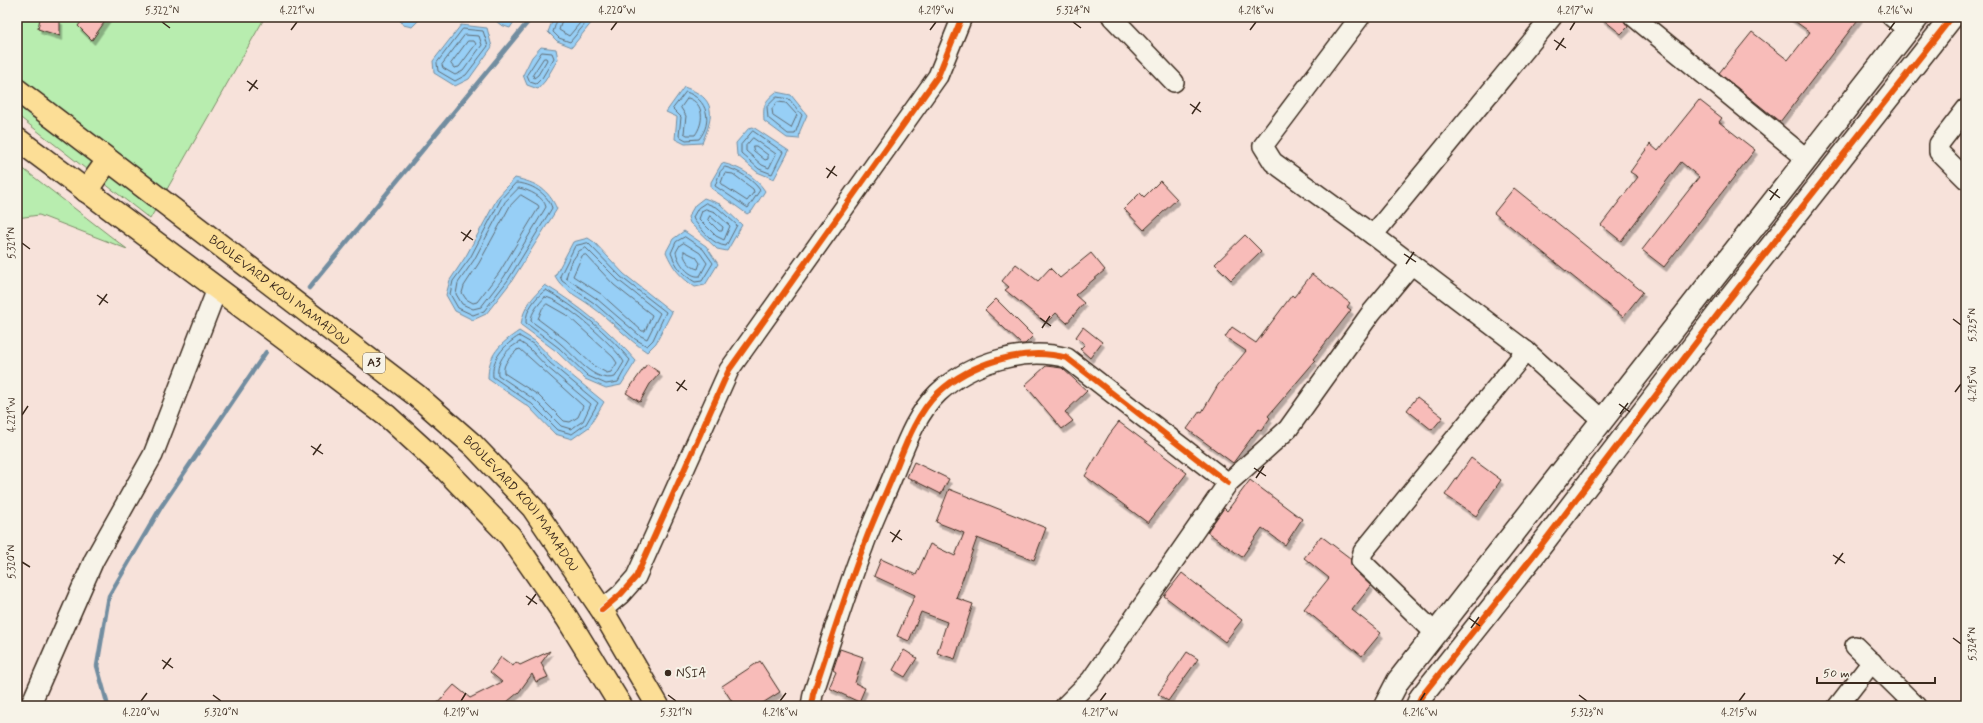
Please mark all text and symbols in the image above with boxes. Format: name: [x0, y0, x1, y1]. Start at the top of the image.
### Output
text: 5.322°N: [145, 4, 179, 18]
text: 4.221°W: [280, 4, 314, 18]
text: 4.220°W: [599, 4, 635, 18]
text: 4.219°W: [918, 4, 954, 18]
text: 5.324°N: [1056, 4, 1090, 18]
text: 4.218°W: [1238, 4, 1274, 18]
text: 4.217°W: [1557, 4, 1593, 18]
text: 4.216°W: [1878, 4, 1912, 18]
text: 5.321°N: [5, 227, 19, 259]
street label: BOULEVARD KOUI MAMADOU: [205, 231, 353, 350]
text: 5.325°N: [1966, 308, 1980, 342]
road number: A3: [363, 353, 385, 373]
text: 4.215°W: [1966, 366, 1980, 402]
text: 4.221°W: [5, 398, 19, 432]
street label: BOULEVARD KOUI MAMADOU: [459, 432, 582, 575]
text: 5.320°N: [5, 545, 19, 579]
text: 5.324°N: [1966, 627, 1980, 661]
scale bar: [1817, 659, 1935, 685]
place label: NSIA: [676, 665, 706, 682]
text: 50 m: [1823, 666, 1850, 682]
marker: NSIA: [663, 668, 673, 678]
text: 4.220°W: [123, 706, 159, 720]
text: 5.320°N: [204, 706, 238, 720]
text: 4.219°W: [443, 706, 479, 720]
text: 5.321°N: [660, 706, 692, 720]
text: 4.218°W: [762, 706, 798, 720]
text: 4.217°W: [1082, 706, 1118, 720]
text: 4.216°W: [1403, 706, 1437, 720]
text: 5.323°N: [1571, 706, 1603, 720]
text: 4.215°W: [1721, 706, 1757, 720]

